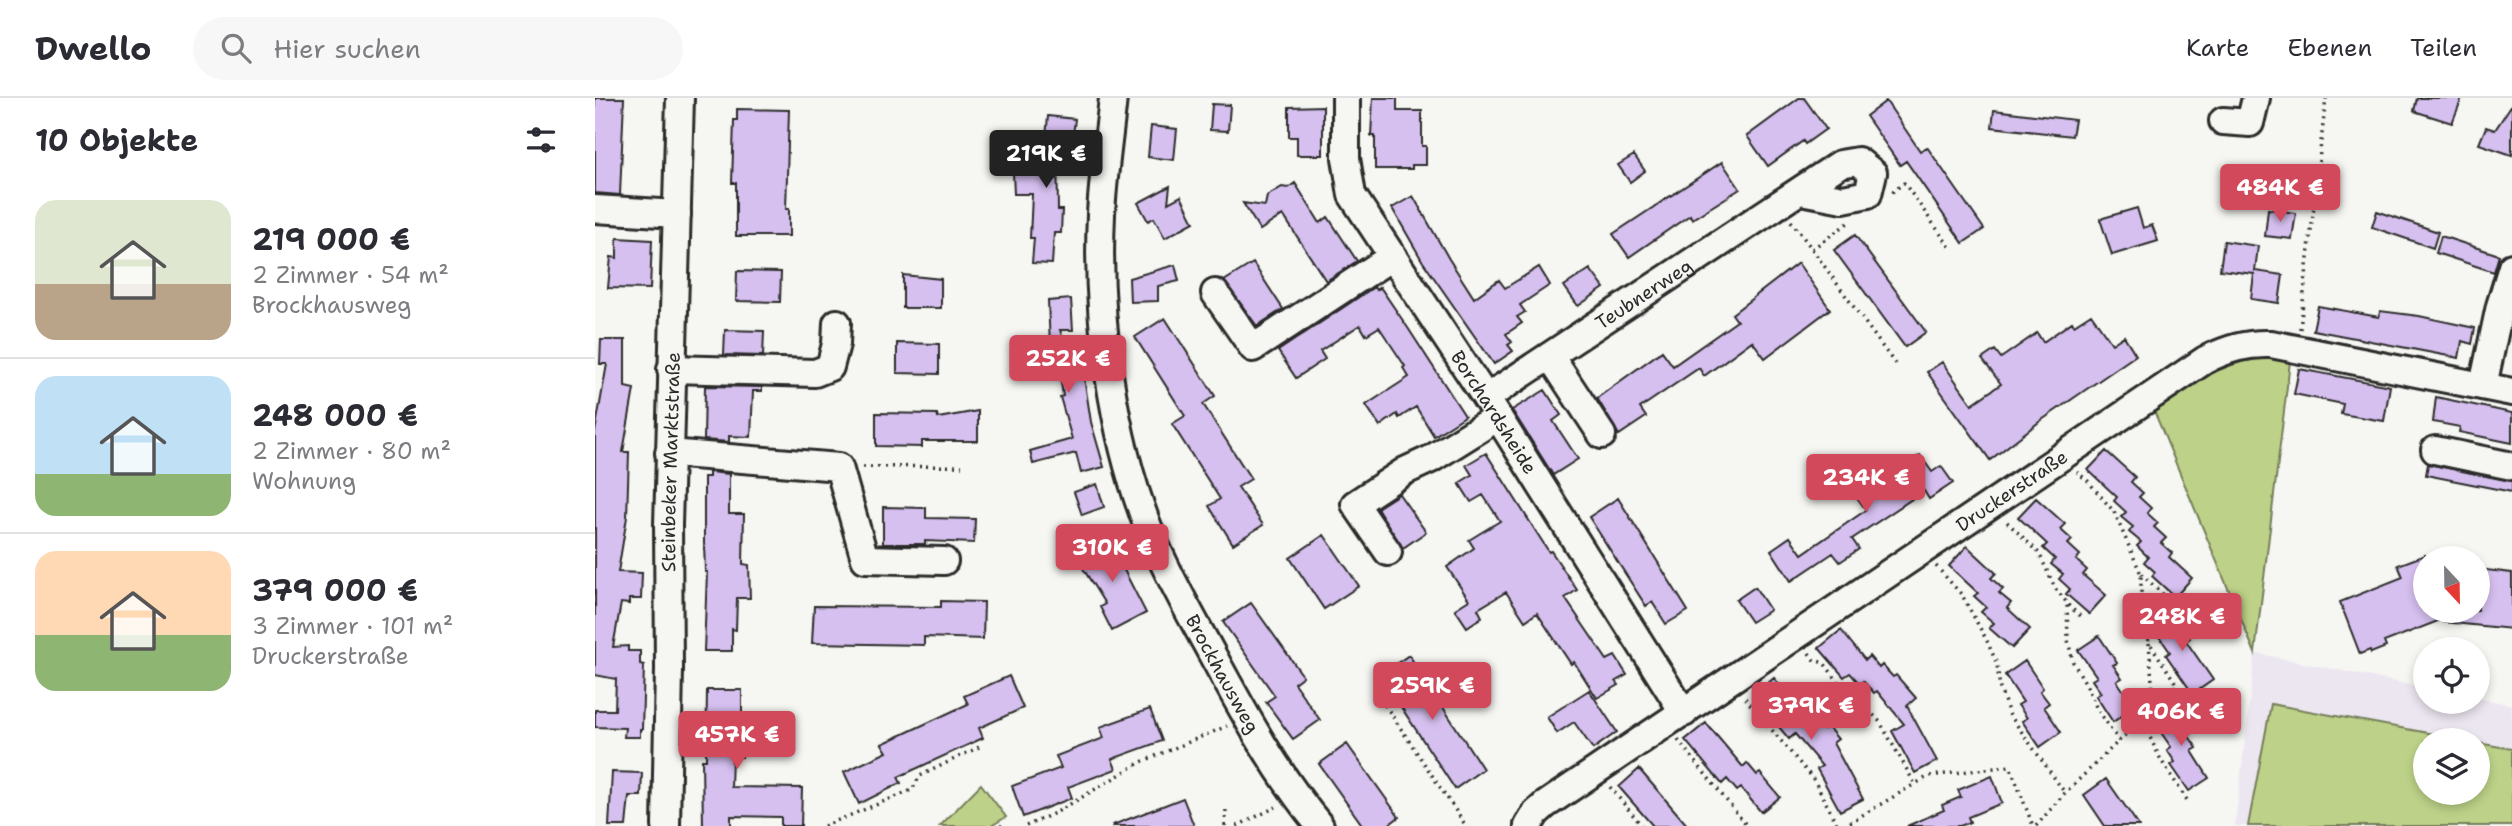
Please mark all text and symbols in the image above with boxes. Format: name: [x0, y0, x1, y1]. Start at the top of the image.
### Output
search box: [193, 17, 683, 80]
text: Dwello: [35, 26, 151, 71]
icon: search: [217, 29, 255, 67]
text: Hier suchen: [273, 31, 421, 66]
text: Karte: [2186, 32, 2249, 64]
text: Ebenen: [2287, 32, 2372, 64]
text: Teilen: [2410, 32, 2477, 64]
text: 10 Objekte: [35, 120, 198, 161]
icon: filters: [522, 121, 560, 159]
pin: 219K €: [989, 130, 1103, 190]
text: 219K €: [1006, 138, 1086, 168]
pin: 484K €: [2223, 164, 2337, 224]
text: 484K €: [2236, 172, 2324, 202]
text: 219 000 €: [252, 219, 410, 260]
icon: home: [91, 228, 175, 312]
street label: Teubnerweg: [1590, 253, 1697, 335]
text: 2 Zimmer · 54 m²: [252, 260, 449, 290]
text: Brockhausweg: [252, 290, 411, 320]
pin: 252K €: [1011, 336, 1125, 395]
text: 252K €: [1025, 343, 1111, 373]
street label: Borchardsheide: [1445, 345, 1543, 479]
street label: Steinbeker Marktstraße: [655, 352, 685, 572]
text: 248 000 €: [252, 395, 418, 436]
icon: home: [91, 404, 175, 488]
text: 2 Zimmer · 80 m²: [252, 436, 451, 466]
street label: Druckerstraße: [1951, 444, 2072, 537]
pin: 234K €: [1809, 454, 1923, 514]
text: 234K €: [1822, 462, 1910, 492]
text: Wohnung: [252, 466, 356, 496]
pin: 310K €: [1055, 524, 1169, 584]
text: 310K €: [1072, 532, 1152, 562]
north arrow: [2413, 546, 2490, 623]
map controls: [2413, 546, 2490, 805]
text: 379 000 €: [252, 570, 418, 611]
icon: home: [91, 579, 175, 663]
pin: 248K €: [2125, 594, 2239, 653]
text: 248K €: [2139, 601, 2225, 631]
street label: Brockhausweg: [1180, 610, 1266, 738]
text: 3 Zimmer · 101 m²: [252, 611, 453, 641]
button: locate: [2413, 637, 2490, 714]
text: Druckerstraße: [252, 641, 409, 671]
pin: 259K €: [1375, 662, 1489, 722]
text: 259K €: [1389, 670, 1475, 700]
pin: 379K €: [1754, 682, 1868, 742]
pin: 406K €: [2124, 688, 2238, 748]
text: 379K €: [1768, 690, 1854, 720]
text: 406K €: [2137, 696, 2225, 726]
pin: 457K €: [680, 712, 794, 771]
text: 457K €: [694, 719, 780, 749]
button: layers: [2413, 728, 2490, 805]

